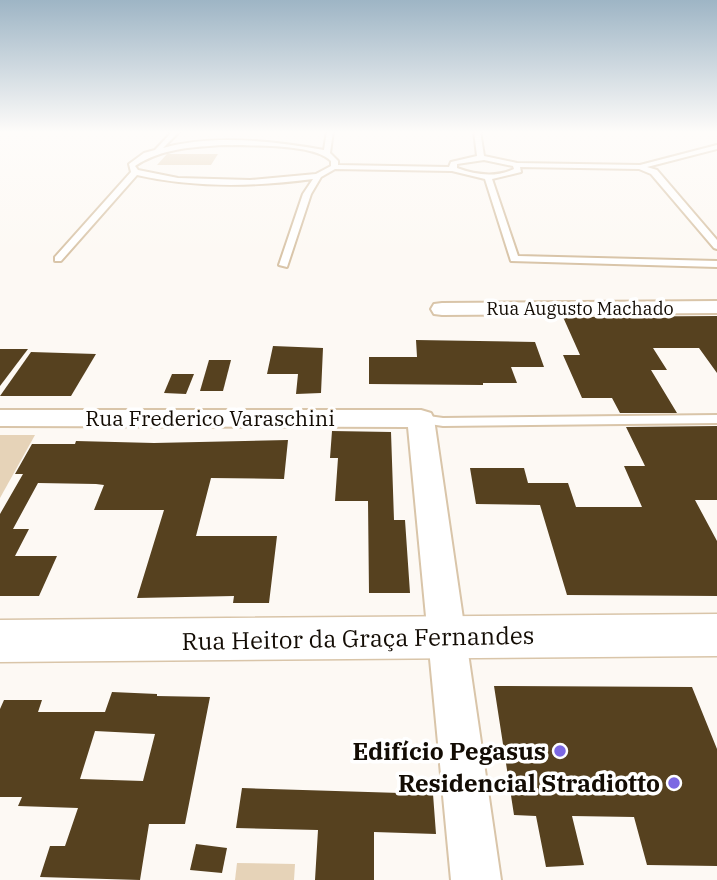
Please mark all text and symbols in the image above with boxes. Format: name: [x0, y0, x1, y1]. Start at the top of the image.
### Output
street label: Rua Augusto Machado: [486, 297, 674, 320]
street label: Rua Frederico Varaschini: [85, 404, 335, 432]
street label: Rua Heitor da Graça Fernandes: [181, 619, 535, 657]
place label: Edifício Pegasus: [352, 735, 546, 767]
marker: Edifício Pegasus: [552, 743, 568, 759]
place label: Residencial Stradiotto: [398, 767, 660, 799]
marker: Residencial Stradiotto: [666, 775, 682, 791]

